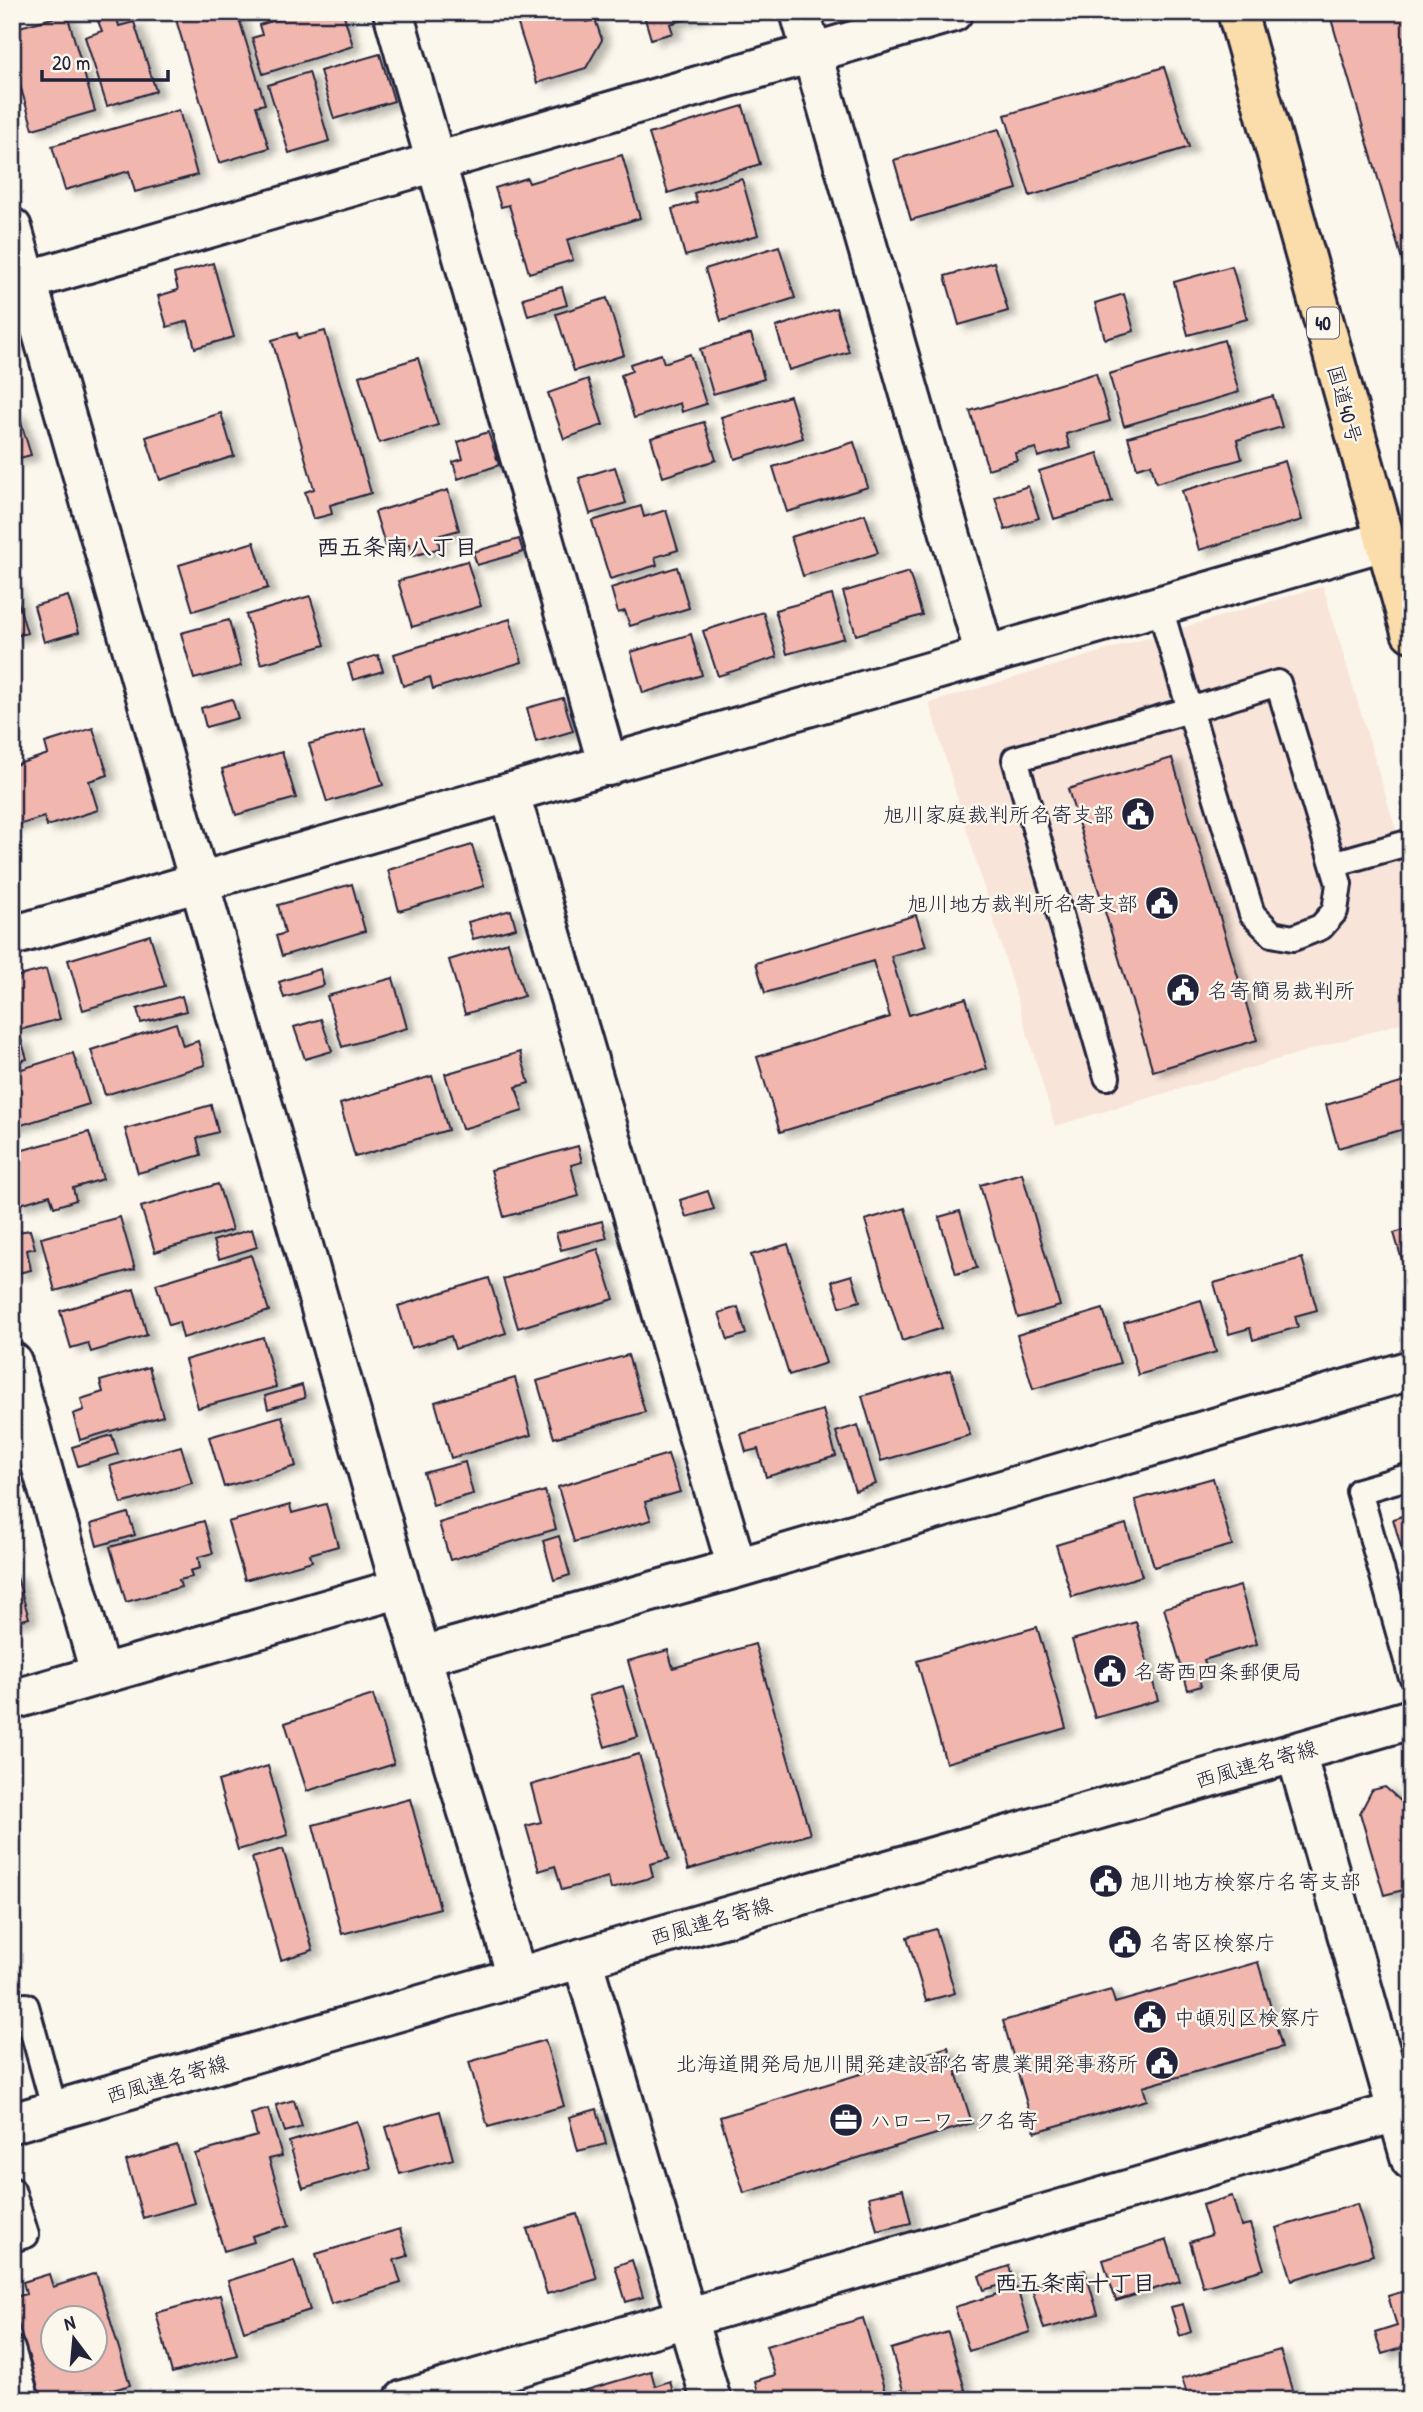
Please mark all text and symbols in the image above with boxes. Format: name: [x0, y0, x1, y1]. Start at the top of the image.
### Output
scale bar: [42, 38, 168, 82]
text: 20 m: [52, 48, 90, 77]
road number: 40: [1307, 308, 1339, 338]
street label: 国道40号: [1321, 361, 1369, 447]
district label: 西五条南八丁目: [317, 531, 478, 562]
public building icon: 旭川家庭裁判所名寄支部: [1119, 795, 1157, 833]
place label: 旭川家庭裁判所名寄支部: [883, 800, 1114, 829]
public building icon: 旭川地方裁判所名寄支部: [1143, 884, 1181, 922]
place label: 旭川地方裁判所名寄支部: [907, 889, 1138, 918]
public building icon: 名寄簡易裁判所: [1164, 971, 1202, 1009]
place label: 名寄簡易裁判所: [1208, 976, 1355, 1005]
public building icon: 名寄西四条郵便局: [1091, 1652, 1129, 1690]
place label: 名寄西四条郵便局: [1134, 1657, 1302, 1686]
street label: 西風連名寄線: [1191, 1733, 1321, 1795]
public building icon: 旭川地方検察庁名寄支部: [1087, 1862, 1125, 1900]
place label: 旭川地方検察庁名寄支部: [1130, 1867, 1361, 1896]
street label: 西風連名寄線: [646, 1890, 776, 1952]
public building icon: 名寄区検察庁: [1106, 1923, 1144, 1961]
place label: 名寄区検察庁: [1150, 1928, 1276, 1957]
public building icon: 中頓別区検察庁: [1131, 1998, 1169, 2036]
place label: 中頓別区検察庁: [1174, 2003, 1321, 2032]
public building icon: 北海道開発局旭川開発建設部名寄農業開発事務所: [1143, 2044, 1181, 2082]
street label: 西風連名寄線: [102, 2048, 232, 2110]
place label: 北海道開発局旭川開発建設部名寄農業開発事務所: [676, 2049, 1138, 2078]
office icon: ハローワーク名寄: [827, 2101, 865, 2139]
place label: ハローワーク名寄: [870, 2106, 1038, 2135]
district label: 西五条南十丁目: [995, 2267, 1156, 2298]
north arrow: [38, 2304, 108, 2374]
text: N: [61, 2309, 78, 2337]

